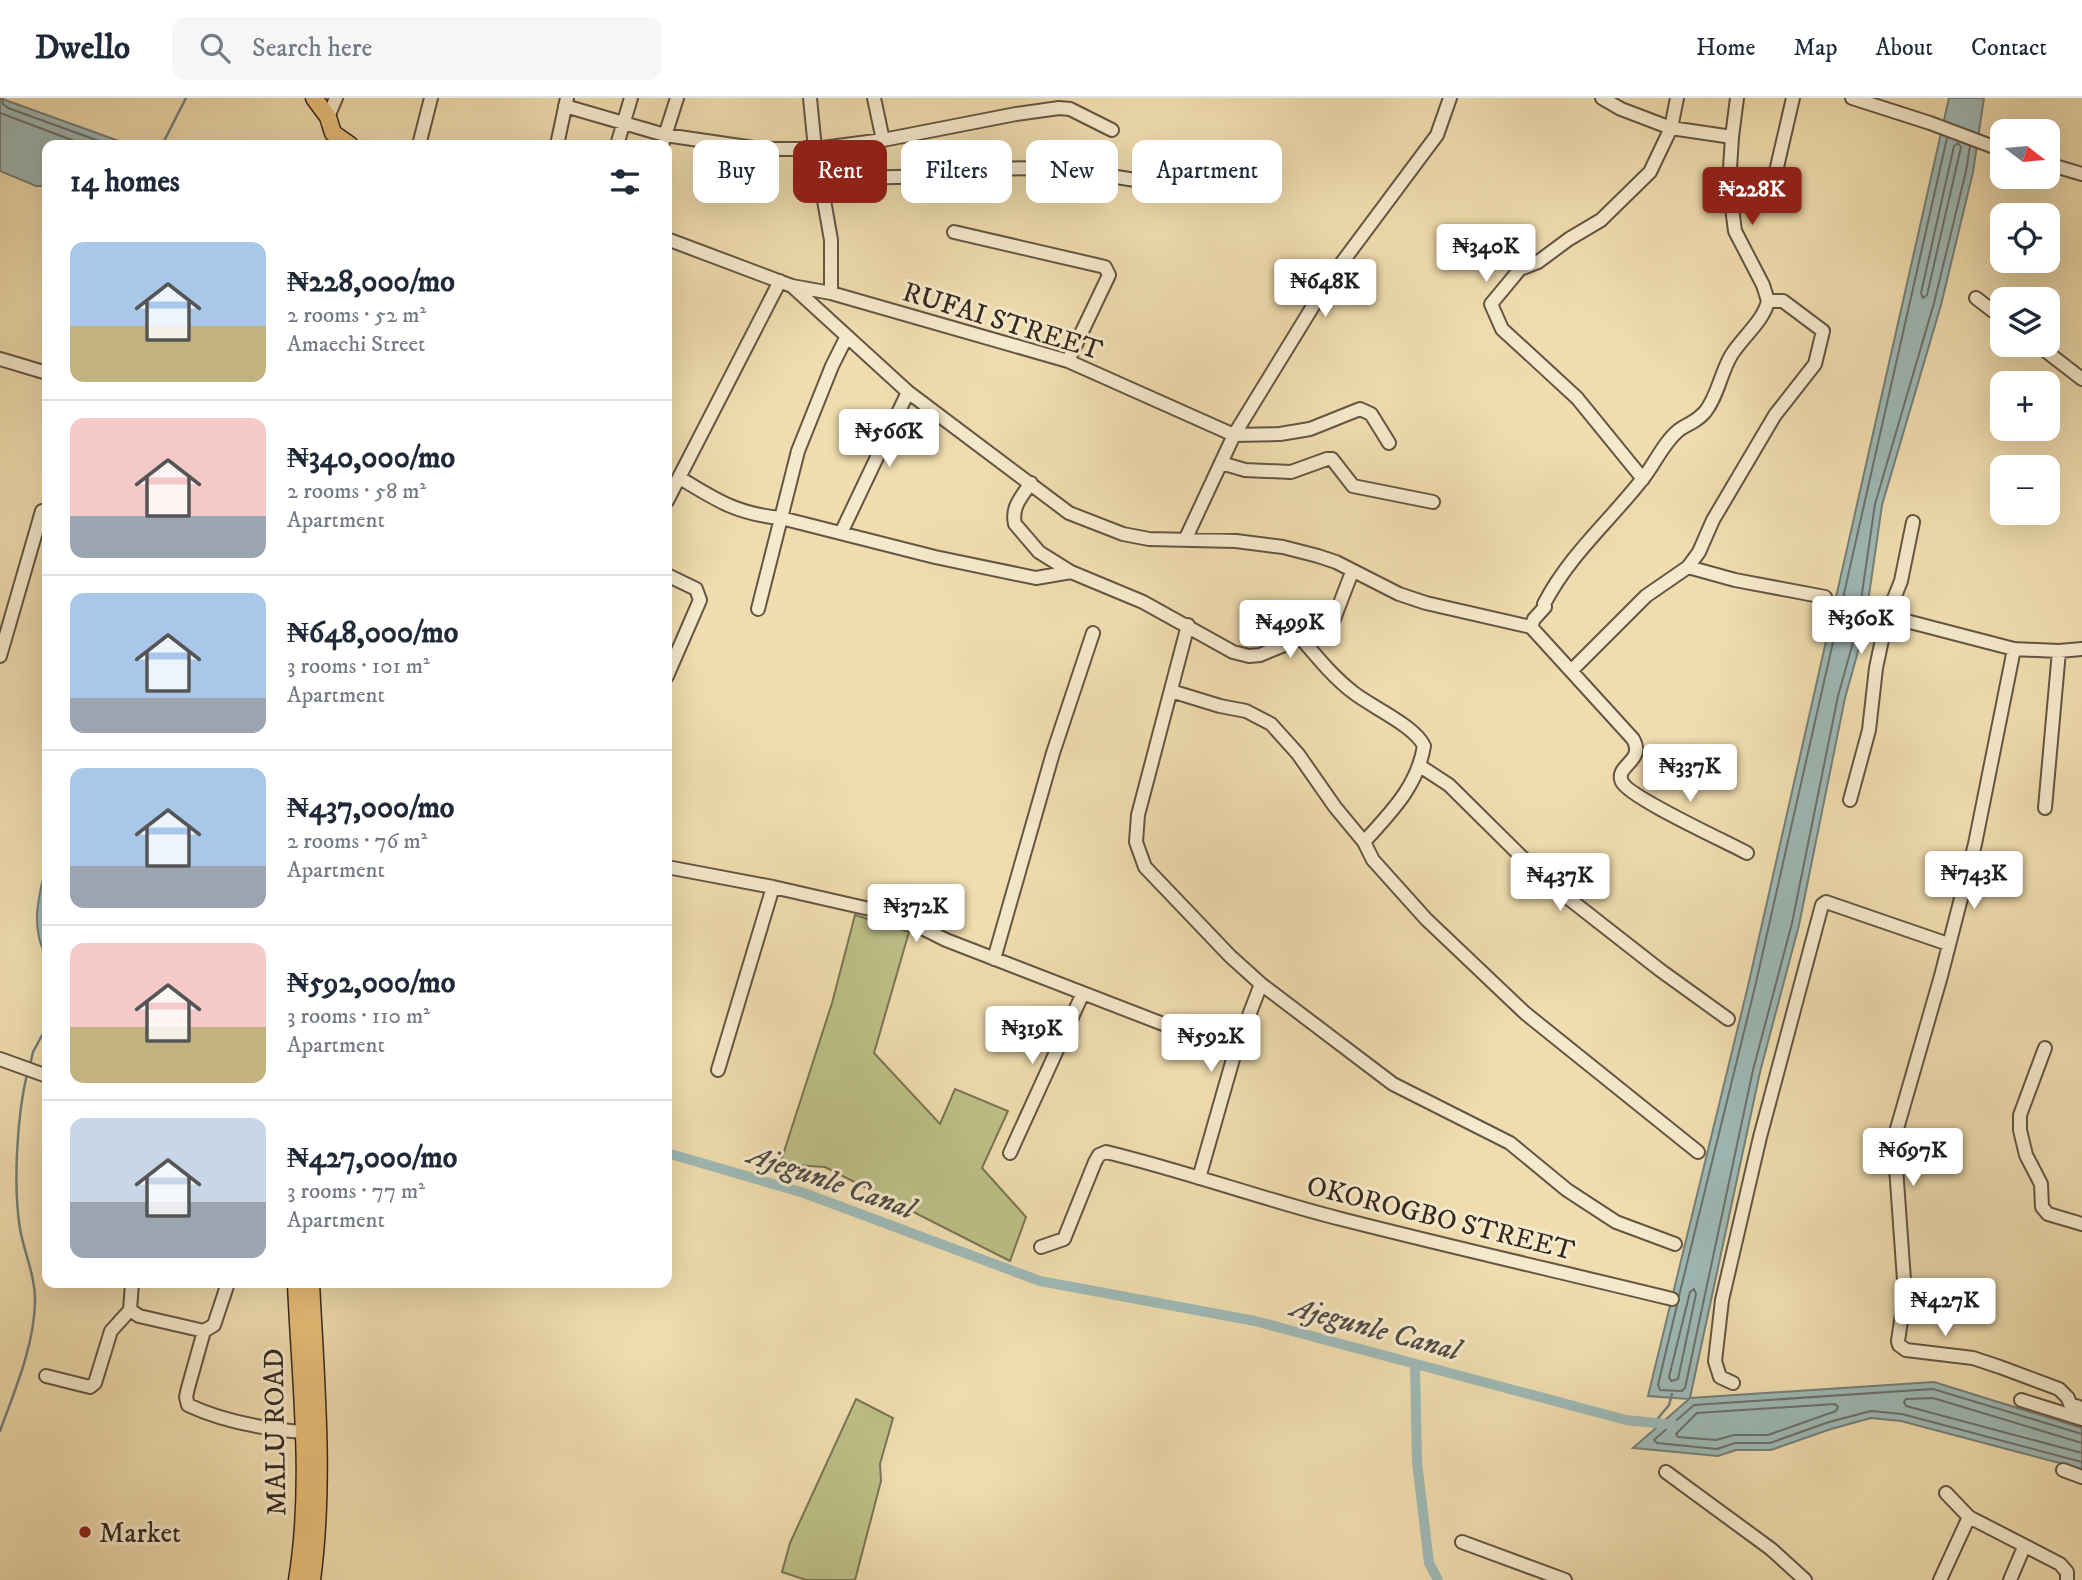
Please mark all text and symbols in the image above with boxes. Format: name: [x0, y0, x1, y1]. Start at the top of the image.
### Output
search box: [172, 17, 662, 80]
text: Dwello: [35, 28, 130, 69]
icon: search: [196, 29, 234, 67]
text: Search here: [252, 32, 372, 65]
text: Home: [1696, 33, 1755, 63]
text: Map: [1793, 33, 1838, 63]
text: About: [1876, 33, 1933, 63]
text: Contact: [1971, 33, 2047, 63]
north arrow: [1990, 119, 2060, 189]
map controls: [1990, 119, 2060, 525]
chip: Buy: [693, 140, 779, 203]
chip: Rent: [793, 140, 887, 203]
chip: Filters: [901, 140, 1012, 203]
chip: New: [1026, 140, 1118, 203]
chip: Apartment: [1132, 140, 1282, 203]
icon: filters: [606, 163, 644, 201]
text: 14 homes: [70, 164, 180, 201]
pin: ₦228K: [1703, 167, 1801, 227]
text: ₦228K: [1719, 175, 1785, 204]
button: locate: [1990, 203, 2060, 273]
pin: ₦340K: [1437, 225, 1535, 284]
text: ₦340K: [1453, 232, 1519, 261]
pin: ₦648K: [1276, 260, 1374, 319]
text: ₦228,000/mo: [287, 264, 455, 301]
text: ₦648K: [1290, 267, 1360, 296]
icon: home: [126, 270, 210, 354]
street label: RUFAI STREET: [898, 274, 1107, 368]
button: layers: [1990, 287, 2060, 357]
text: 2 rooms · 52 m²: [287, 301, 426, 330]
text: Amaechi Street: [287, 330, 425, 359]
button: +: [1990, 371, 2060, 441]
pin: ₦566K: [840, 410, 938, 469]
text: ₦566K: [855, 417, 923, 446]
text: ₦340,000/mo: [287, 440, 455, 477]
icon: home: [126, 446, 210, 530]
button: −: [1990, 455, 2060, 525]
text: 2 rooms · 58 m²: [287, 477, 426, 506]
text: Apartment: [287, 506, 385, 535]
pin: ₦360K: [1812, 596, 1910, 656]
pin: ₦499K: [1241, 601, 1339, 660]
text: ₦360K: [1828, 604, 1894, 633]
text: ₦499K: [1256, 608, 1324, 637]
text: ₦648,000/mo: [287, 615, 458, 652]
icon: home: [126, 621, 210, 705]
text: 3 rooms · 101 m²: [287, 652, 430, 681]
text: Apartment: [287, 681, 385, 710]
pin: ₦337K: [1641, 744, 1739, 804]
text: ₦337K: [1659, 752, 1721, 781]
text: ₦437,000/mo: [287, 790, 454, 827]
icon: home: [126, 796, 210, 880]
text: 2 rooms · 76 m²: [287, 827, 427, 856]
pin: ₦743K: [1925, 852, 2023, 911]
pin: ₦437K: [1511, 854, 1609, 913]
text: Apartment: [287, 856, 385, 885]
text: ₦743K: [1941, 859, 2007, 888]
text: ₦437K: [1527, 861, 1593, 890]
pin: ₦372K: [867, 884, 965, 944]
text: ₦372K: [884, 892, 948, 921]
text: ₦592,000/mo: [287, 965, 455, 1002]
icon: home: [126, 971, 210, 1055]
text: 3 rooms · 110 m²: [287, 1002, 430, 1031]
pin: ₦319K: [983, 1006, 1081, 1066]
text: ₦319K: [1001, 1014, 1063, 1043]
pin: ₦592K: [1162, 1014, 1260, 1074]
text: ₦592K: [1178, 1022, 1244, 1051]
text: Apartment: [287, 1031, 385, 1060]
pin: ₦697K: [1864, 1128, 1962, 1188]
water label: Ajegunle Canal: [741, 1136, 923, 1229]
text: ₦697K: [1879, 1136, 1947, 1165]
text: ₦427,000/mo: [287, 1140, 457, 1177]
icon: home: [126, 1146, 210, 1230]
street label: OKOROGBO STREET: [1303, 1168, 1578, 1269]
text: 3 rooms · 77 m²: [287, 1177, 425, 1206]
text: Apartment: [287, 1206, 385, 1235]
pin: ₦427K: [1896, 1278, 1994, 1338]
text: ₦427K: [1911, 1286, 1979, 1315]
water label: Ajegunle Canal: [1284, 1288, 1467, 1371]
street label: MALU ROAD: [257, 1348, 294, 1516]
place label: Market: [99, 1516, 181, 1551]
marker: Market: [77, 1524, 93, 1540]

